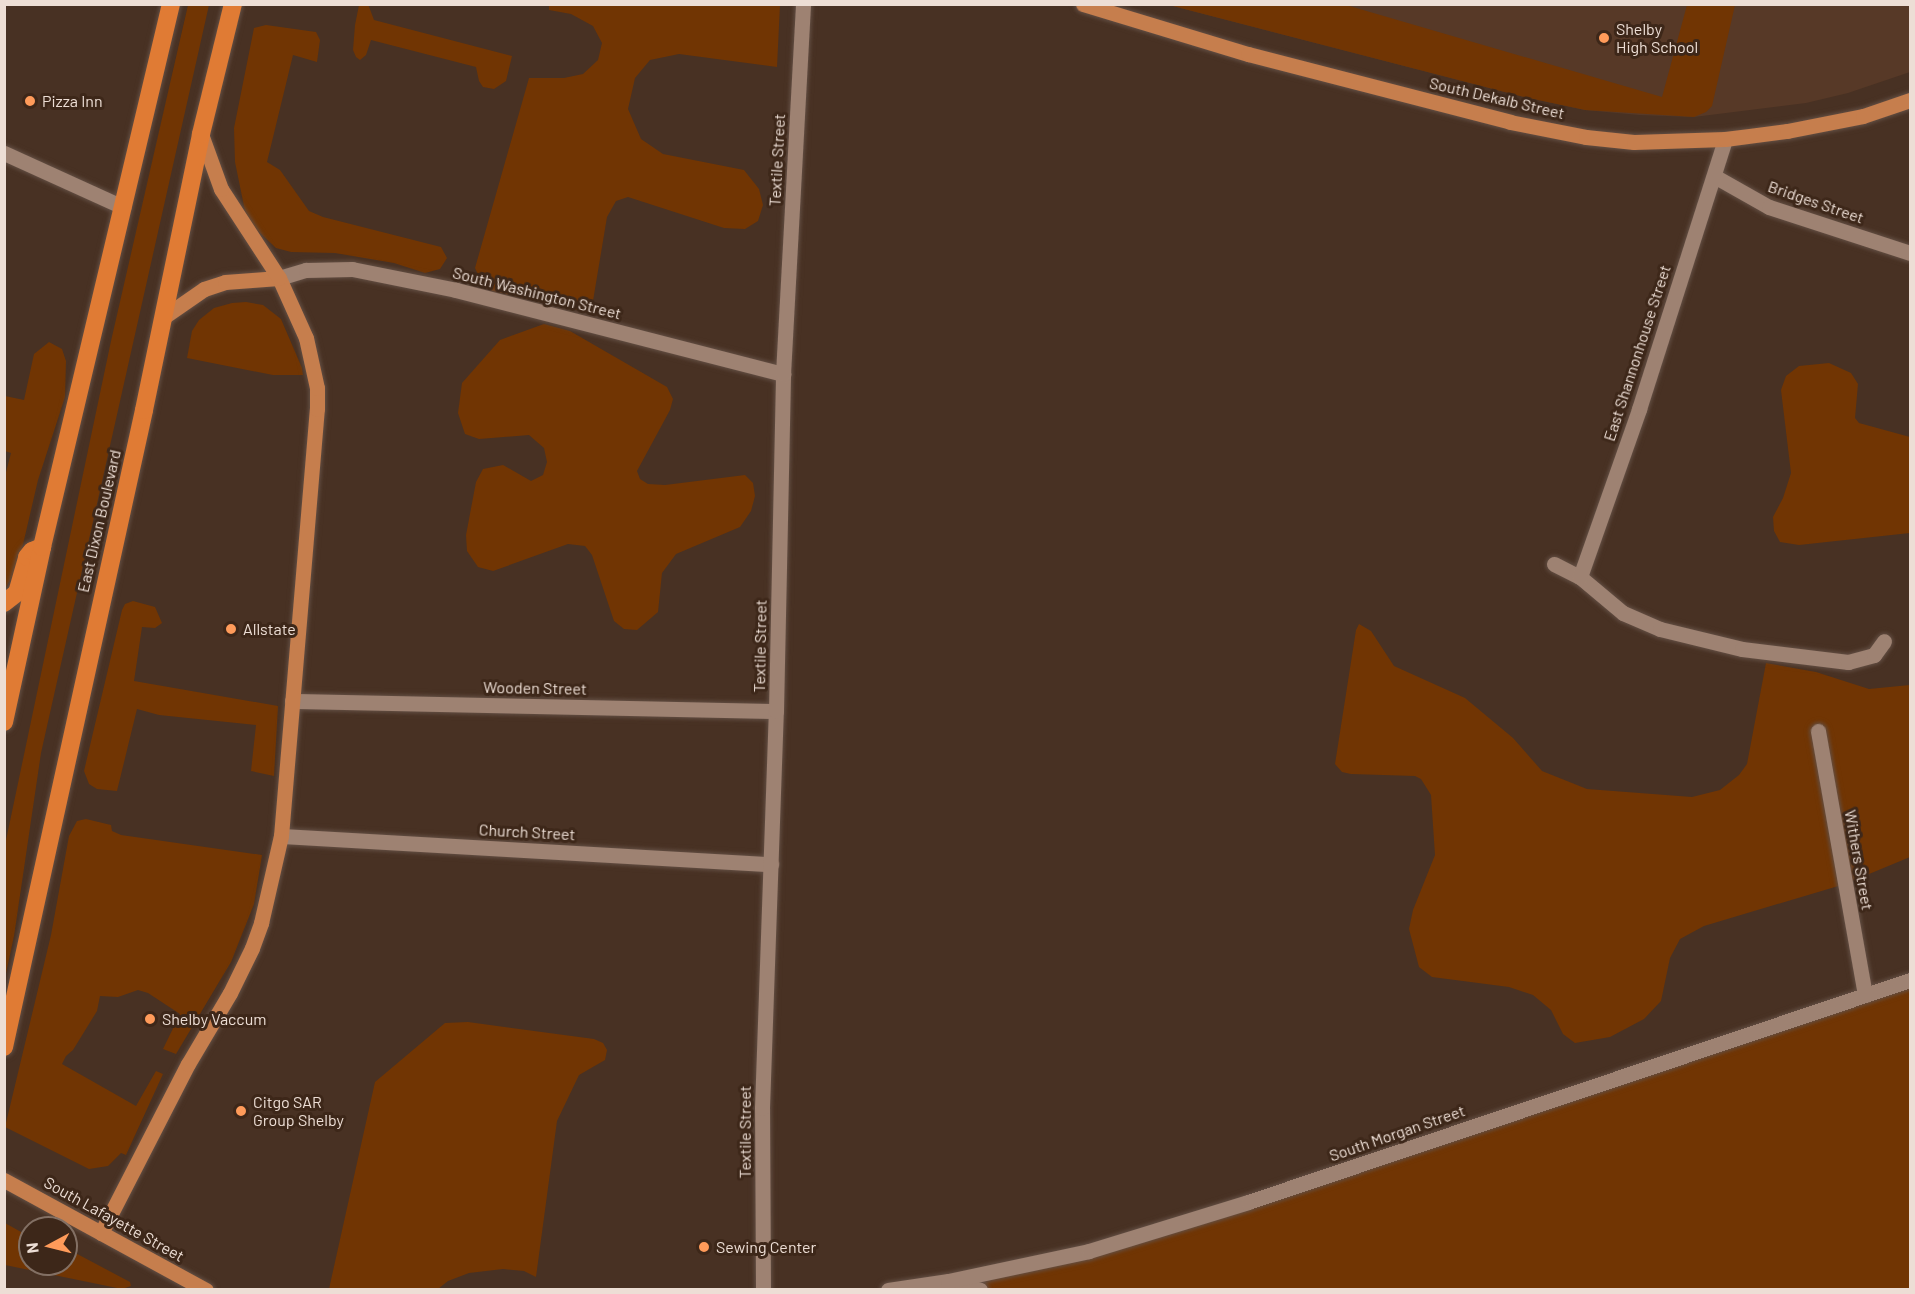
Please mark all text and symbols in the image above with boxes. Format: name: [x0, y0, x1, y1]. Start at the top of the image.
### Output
place label: Shelby High School: [1616, 19, 1698, 57]
marker: Shelby High School: [1597, 31, 1611, 45]
street label: South Dekalb Street: [1428, 73, 1566, 123]
place label: Pizza Inn: [42, 91, 103, 111]
marker: Pizza Inn: [23, 94, 37, 108]
street label: Textile Street: [765, 113, 789, 207]
street label: Bridges Street: [1766, 177, 1866, 227]
street label: East Shannonhouse Street: [1599, 262, 1675, 444]
street label: South Washington Street: [451, 263, 623, 323]
street label: East Dixon Boulevard: [73, 448, 125, 594]
street label: Textile Street: [750, 599, 770, 693]
place label: Allstate: [243, 619, 296, 639]
marker: Allstate: [224, 622, 238, 636]
street label: Wooden Street: [483, 677, 587, 699]
street label: Withers Street: [1841, 808, 1877, 912]
street label: Church Street: [478, 820, 576, 844]
place label: Shelby Vaccum: [162, 1009, 266, 1029]
marker: Shelby Vaccum: [143, 1012, 157, 1026]
street label: Textile Street: [735, 1086, 755, 1178]
place label: Citgo SAR Group Shelby: [253, 1092, 344, 1130]
street label: South Morgan Street: [1327, 1101, 1467, 1165]
marker: Citgo SAR Group Shelby: [234, 1104, 248, 1118]
street label: South Lafayette Street: [41, 1172, 187, 1266]
north arrow: [18, 1216, 78, 1276]
place label: Sewing Center: [716, 1237, 816, 1257]
marker: Sewing Center: [697, 1240, 711, 1254]
text: N: [22, 1242, 42, 1254]

